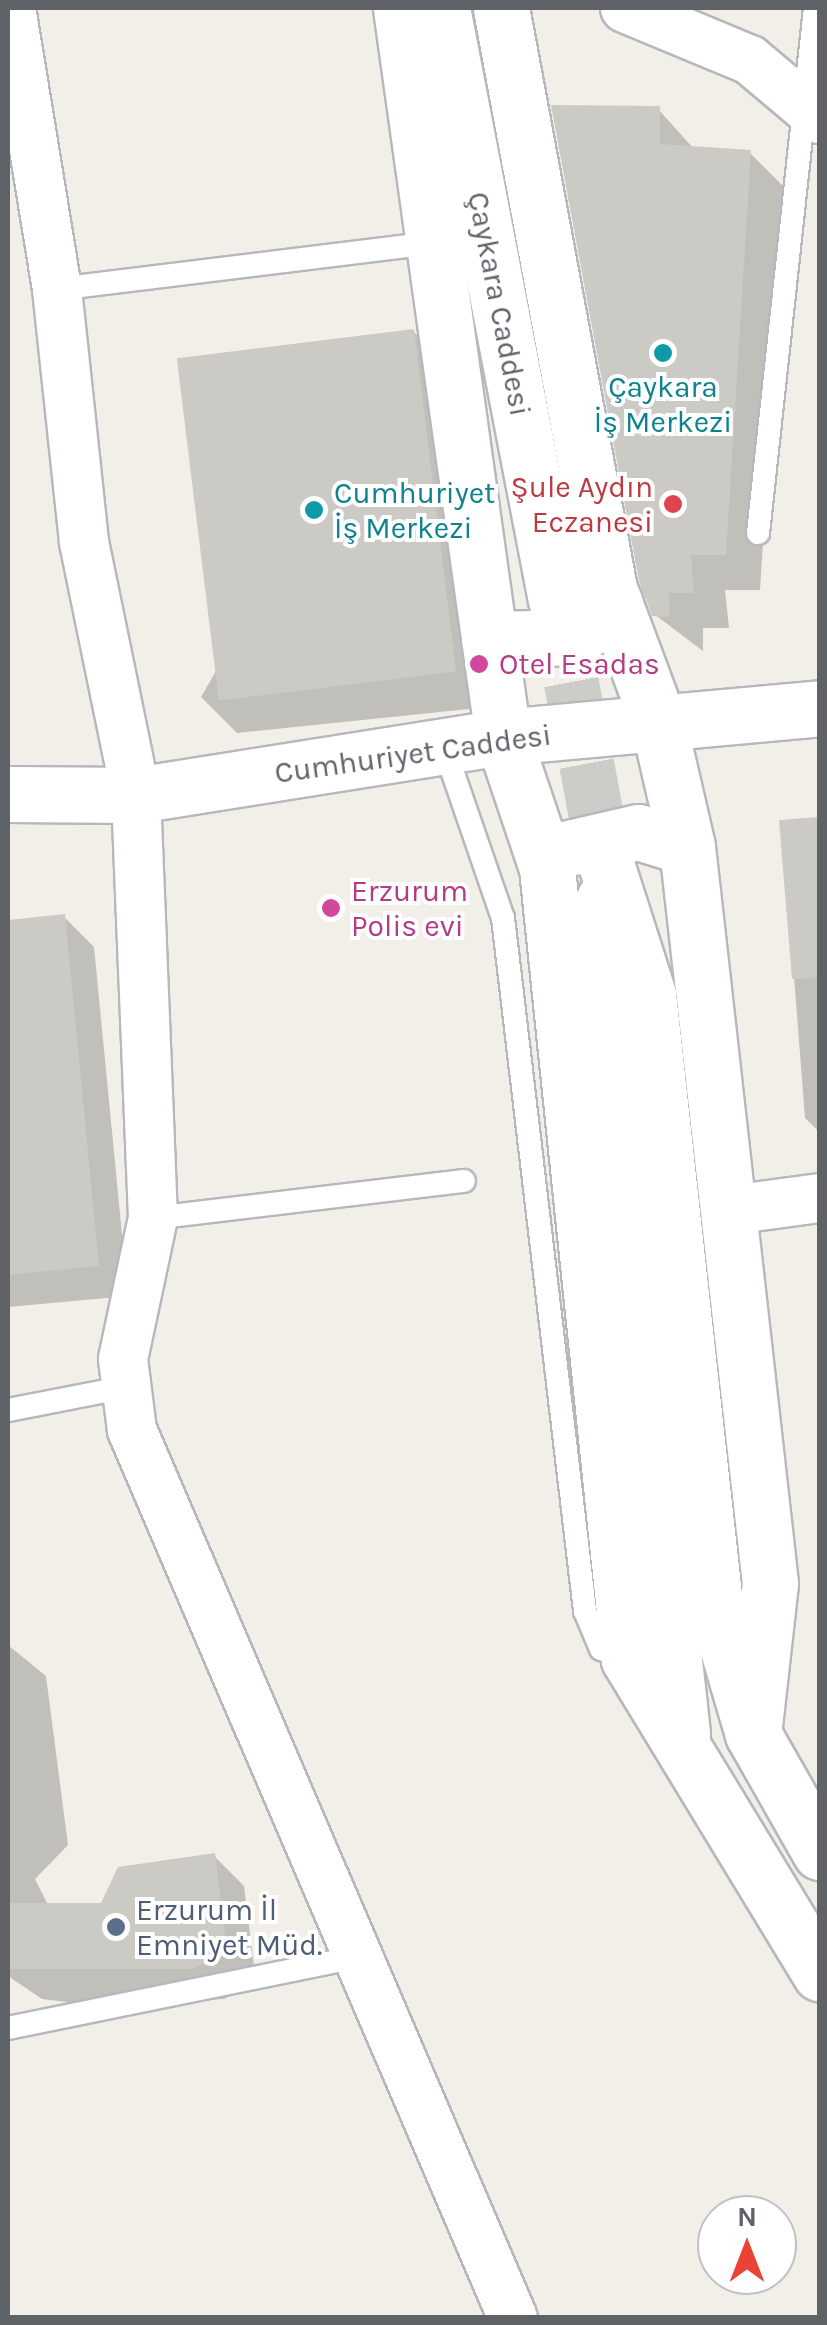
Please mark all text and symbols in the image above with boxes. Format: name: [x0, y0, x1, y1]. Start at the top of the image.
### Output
street label: Çaykara Caddesi: [460, 189, 538, 419]
marker: Çaykara İş Merkezi: [652, 342, 674, 364]
place label: Çaykara İş Merkezi: [594, 369, 732, 440]
place label: Şule Aydın Eczanesi: [511, 469, 653, 540]
place label: Cumhuriyet İş Merkezi: [334, 475, 495, 546]
marker: Şule Aydın Eczanesi: [662, 493, 684, 515]
marker: Cumhuriyet İş Merkezi: [303, 499, 325, 521]
place label: Otel Esadas: [499, 646, 660, 682]
marker: Otel Esadas: [468, 653, 490, 675]
street label: Cumhuriyet Caddesi: [272, 717, 554, 791]
place label: Erzurum Polis evi: [351, 873, 468, 944]
marker: Erzurum Polis evi: [320, 897, 342, 919]
place label: Erzurum İl Emniyet Müd.: [136, 1892, 322, 1962]
marker: Erzurum İl Emniyet Müd.: [105, 1916, 127, 1938]
north arrow: [697, 2195, 797, 2295]
text: N: [737, 2200, 757, 2233]

